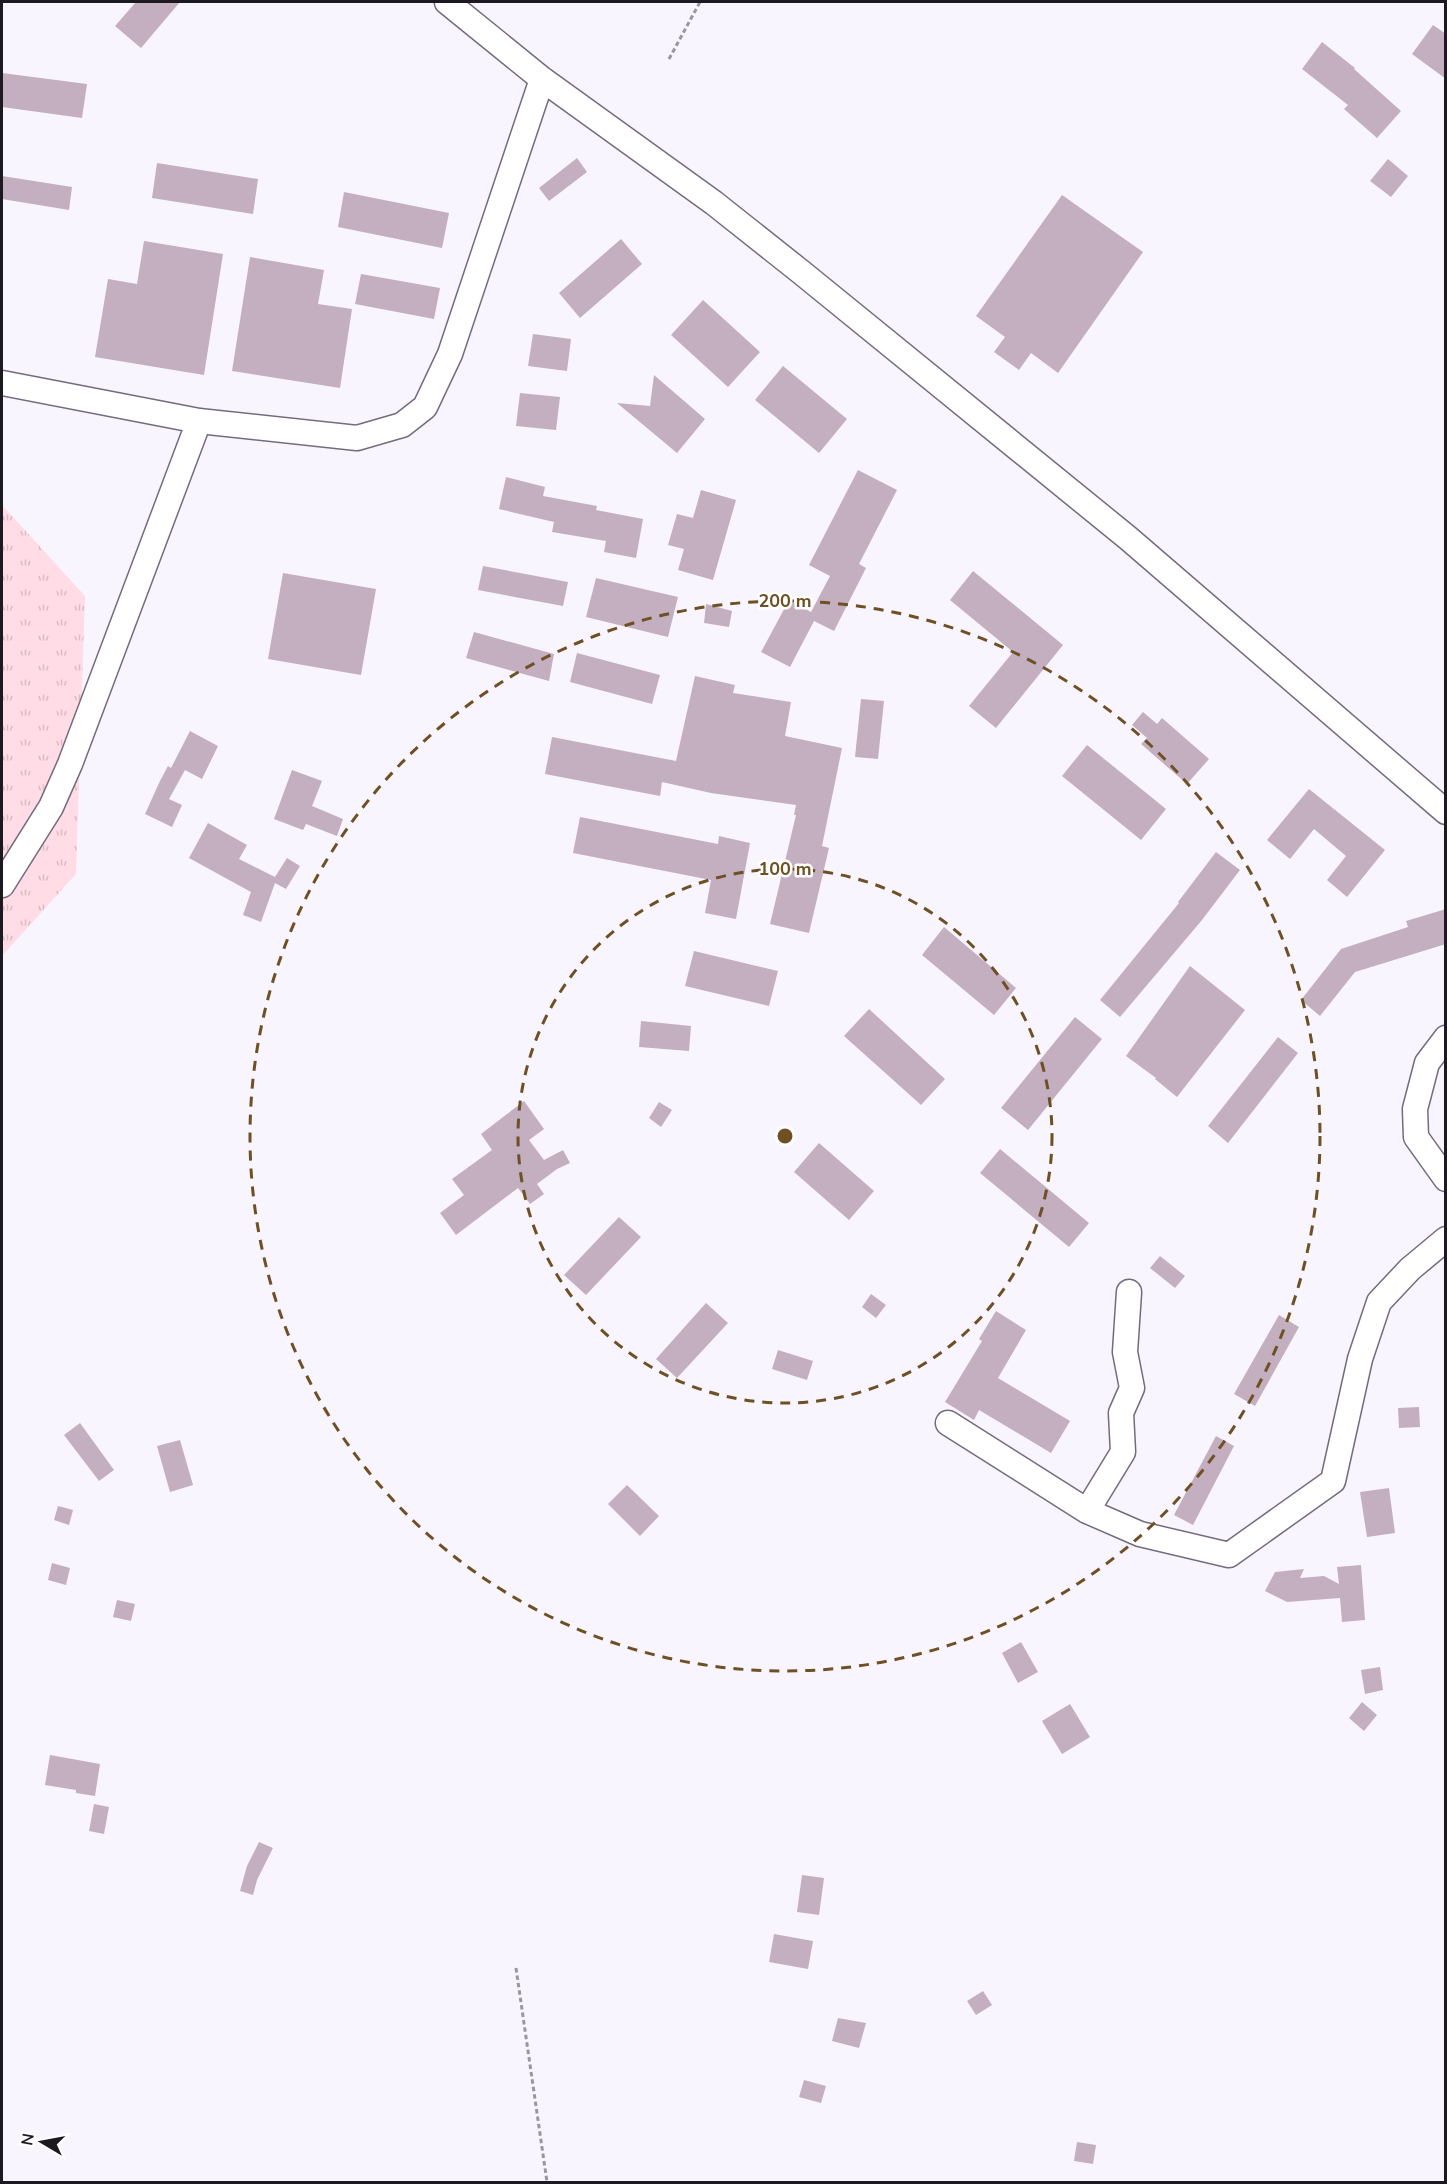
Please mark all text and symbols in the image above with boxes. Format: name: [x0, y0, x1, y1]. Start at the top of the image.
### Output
text: 200 m: [758, 589, 812, 613]
text: 100 m: [758, 857, 812, 881]
centre of rings: [775, 1126, 795, 1146]
north arrow: [12, 2112, 72, 2172]
text: N: [16, 2132, 40, 2147]

